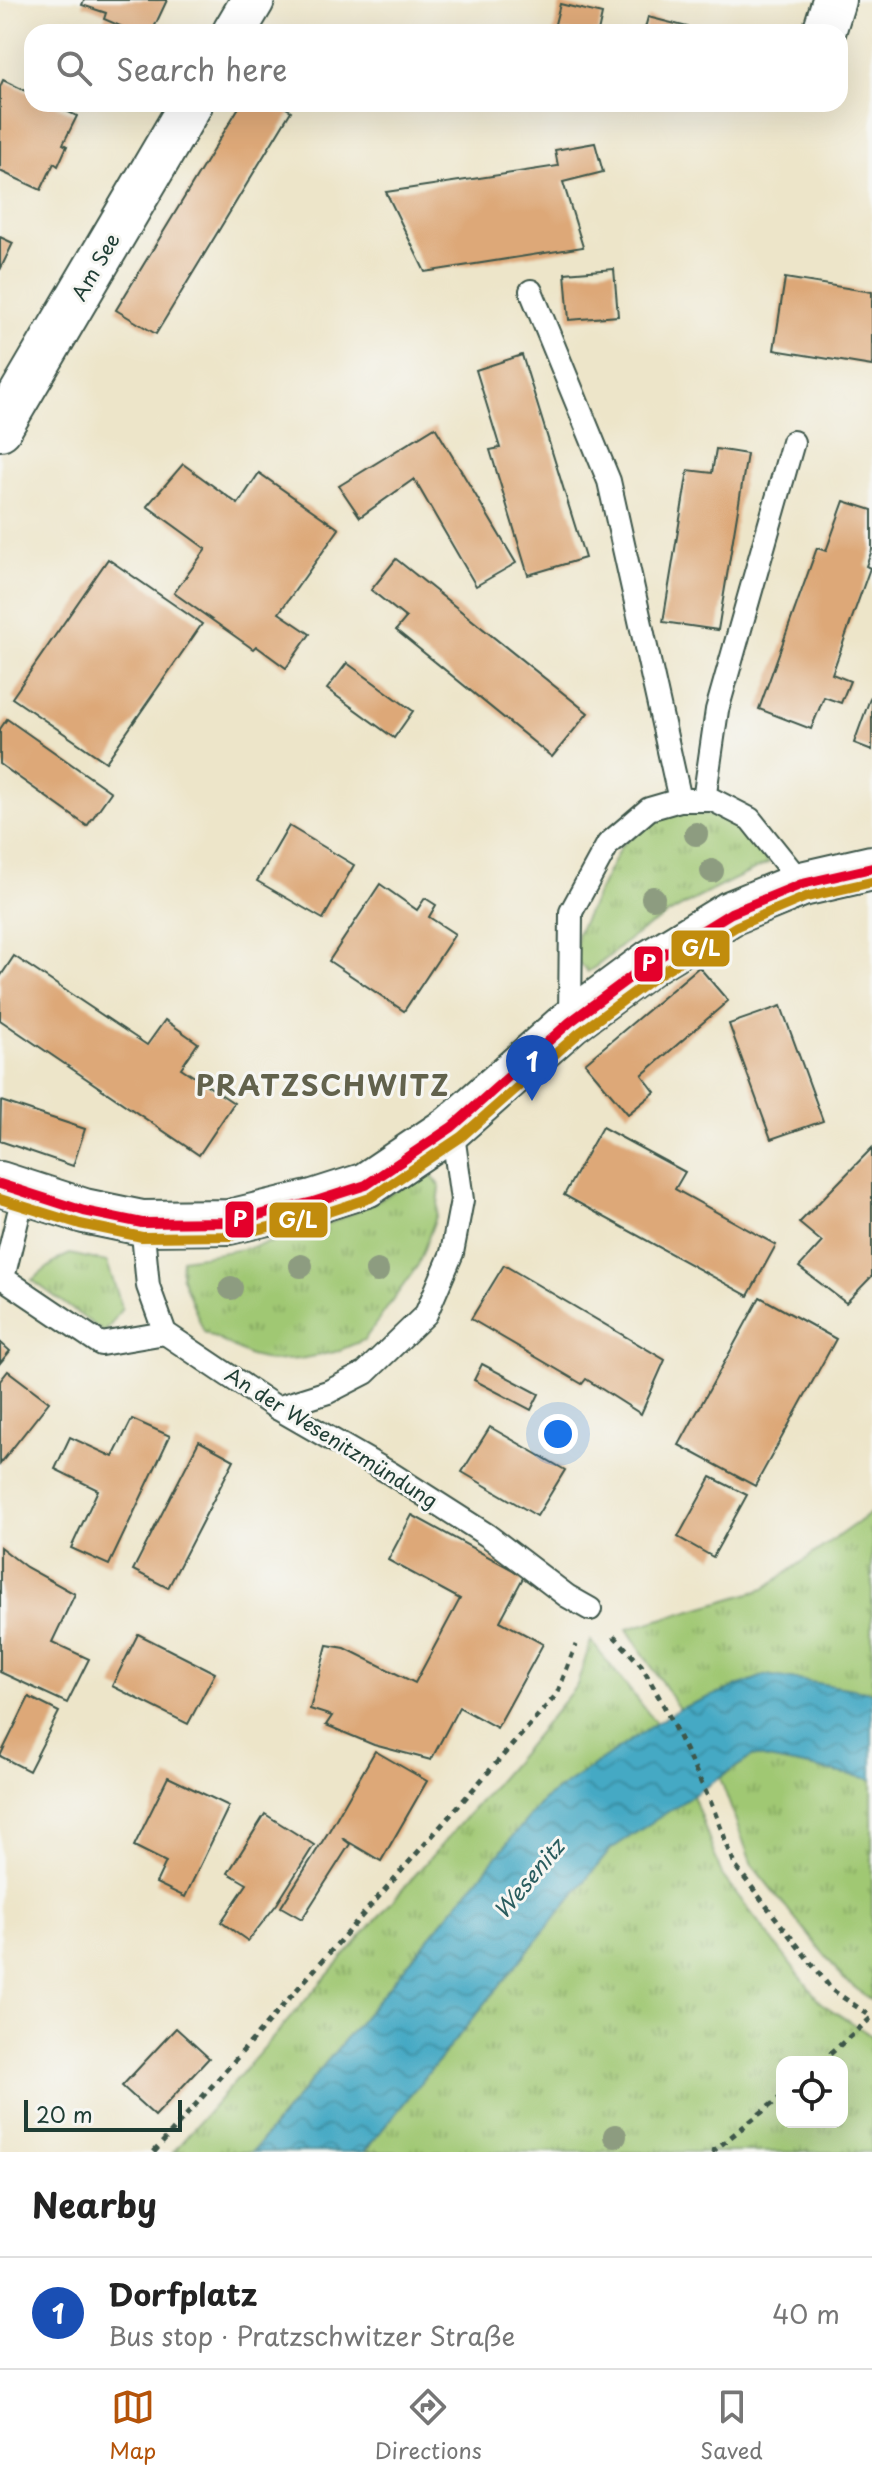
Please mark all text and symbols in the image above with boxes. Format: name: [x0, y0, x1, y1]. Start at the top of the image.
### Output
search box: [24, 24, 848, 112]
icon: search: [52, 46, 96, 90]
text: Search here: [116, 46, 288, 91]
street label: Am See: [64, 227, 127, 306]
line badge: G/L: [670, 929, 731, 968]
text: G/L: [681, 930, 721, 963]
line badge: P: [633, 945, 664, 983]
text: P: [642, 945, 656, 978]
pin: 1: [506, 1035, 558, 1101]
district label: PRATZSCHWITZ: [196, 1063, 450, 1106]
line badge: P: [224, 1200, 255, 1239]
text: P: [233, 1201, 247, 1234]
line badge: G/L: [268, 1201, 329, 1239]
text: G/L: [278, 1202, 318, 1235]
street label: An der Wesenitzmündung: [219, 1359, 444, 1515]
your location: [538, 1414, 578, 1454]
water label: Wesenitz: [485, 1829, 573, 1925]
map controls: [776, 2056, 848, 2128]
button: locate: [776, 2056, 848, 2128]
scale bar: [24, 2096, 182, 2132]
text: 20 m: [36, 2097, 93, 2130]
text: Nearby: [32, 2178, 157, 2230]
text: Dorfplatz: [108, 2271, 258, 2316]
text: 1: [52, 2294, 64, 2333]
text: 40 m: [772, 2294, 840, 2333]
text: Bus stop · Pratzschwitzer Straße: [108, 2316, 515, 2355]
tab: Map: [109, 2385, 156, 2466]
tab: Directions: [375, 2385, 482, 2466]
tab: Saved: [700, 2385, 763, 2466]

